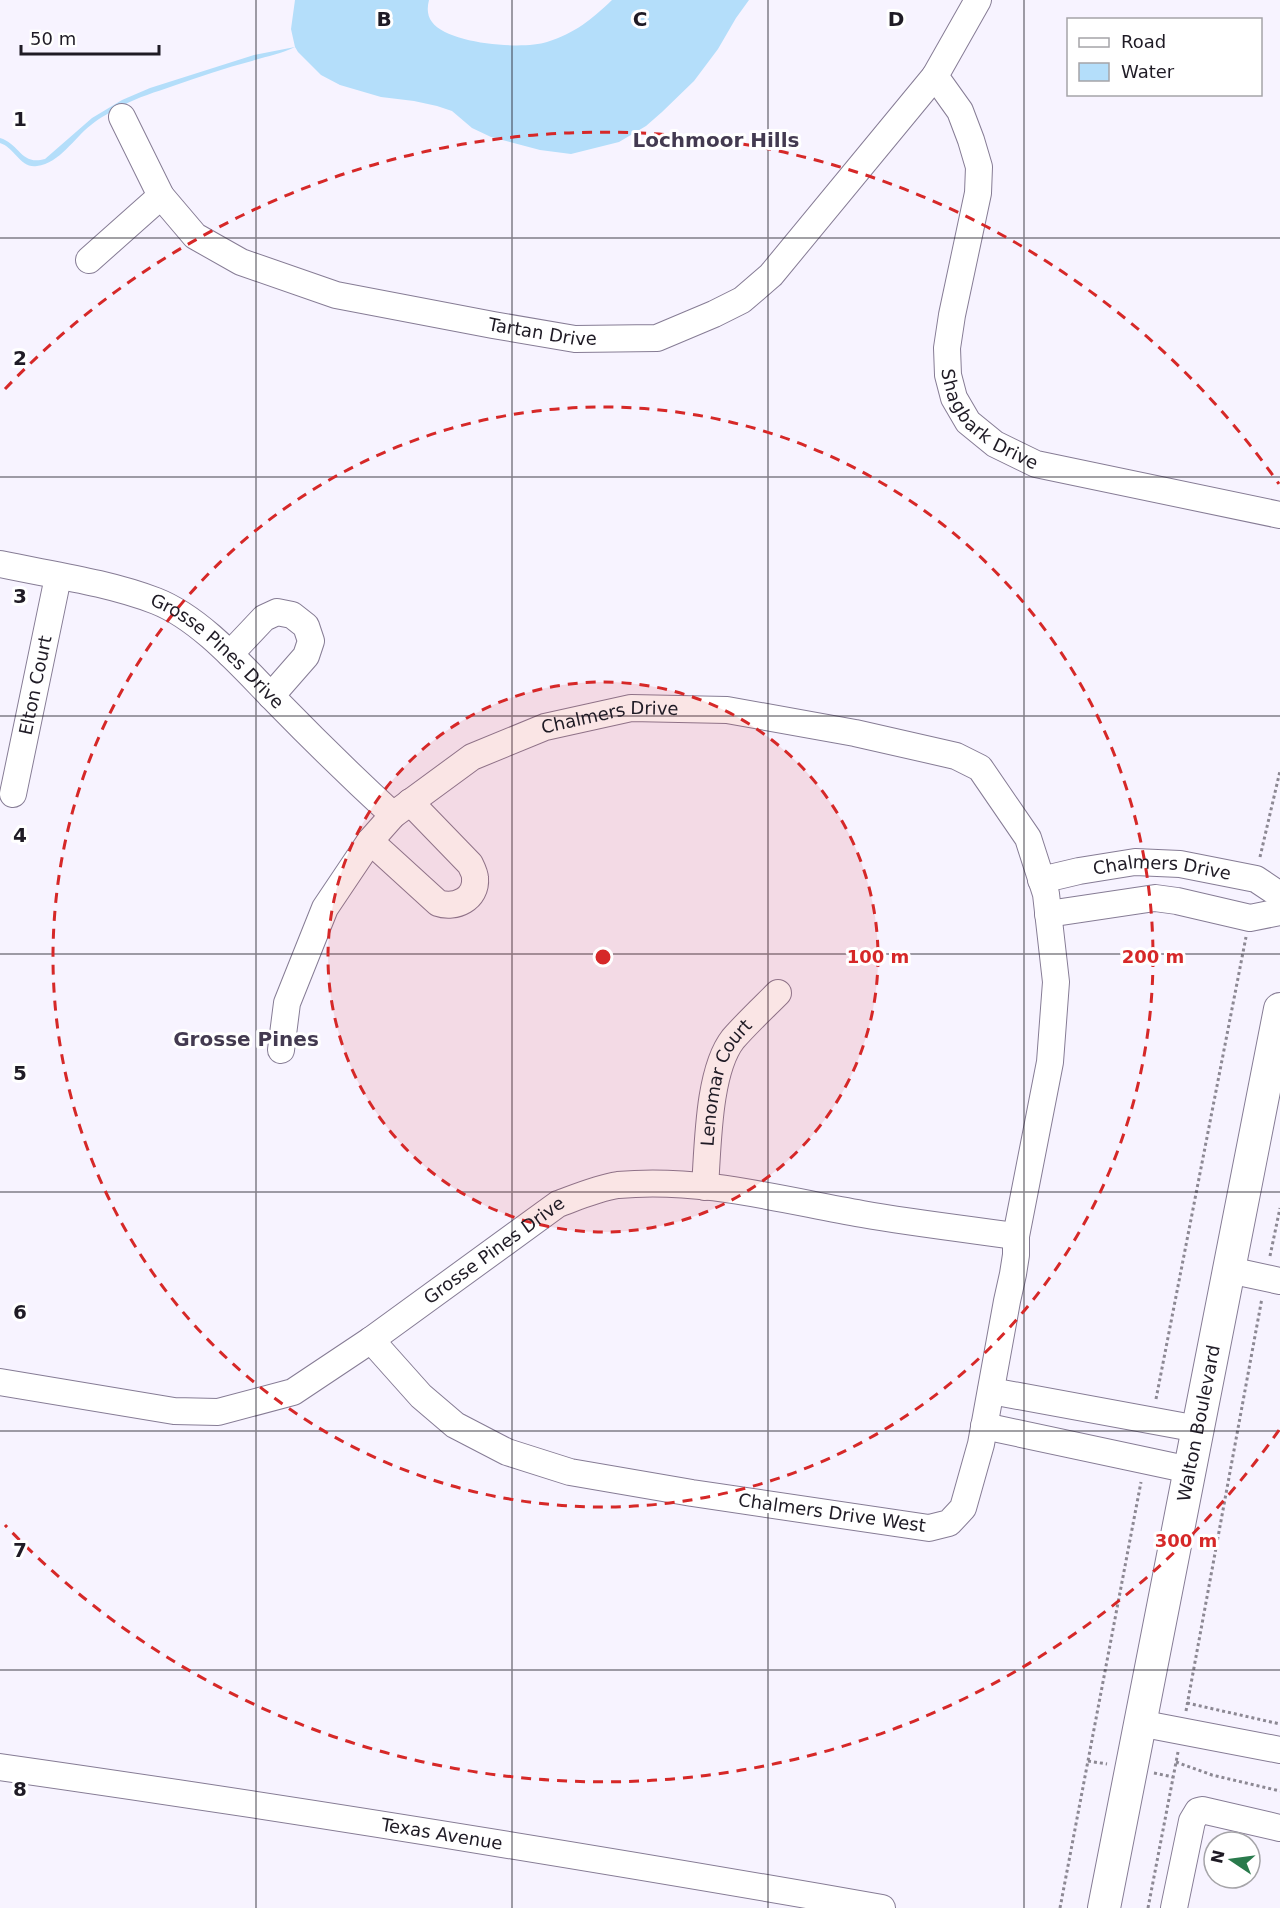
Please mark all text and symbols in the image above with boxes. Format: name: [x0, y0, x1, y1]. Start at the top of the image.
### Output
text: B: [376, 7, 392, 31]
text: C: [633, 7, 647, 31]
text: D: [888, 7, 904, 31]
scale bar: [21, 18, 159, 56]
legend: [1067, 18, 1262, 96]
text: 50 m: [30, 28, 76, 49]
text: Road: [1121, 31, 1166, 52]
text: Water: [1121, 61, 1175, 82]
text: 1: [13, 107, 27, 131]
district label: Lochmoor Hills: [633, 128, 799, 152]
street label: Tartan Drive: [486, 313, 597, 349]
text: 2: [13, 346, 27, 370]
street label: Shagbark Drive: [938, 368, 1042, 473]
text: 3: [13, 584, 27, 608]
street label: Grosse Pines Drive: [148, 589, 288, 713]
street label: Elton Court: [15, 634, 56, 737]
street label: Chalmers Drive: [539, 697, 679, 738]
text: 4: [13, 823, 27, 847]
street label: Chalmers Drive: [1091, 851, 1233, 884]
text: 100 m: [847, 946, 909, 967]
text: 200 m: [1122, 946, 1184, 967]
centre of rings: [593, 947, 613, 967]
street label: Lenomar Court: [696, 1015, 756, 1147]
district label: Grosse Pines: [173, 1027, 319, 1051]
text: 5: [13, 1061, 27, 1085]
street label: Grosse Pines Drive: [419, 1192, 568, 1308]
text: 6: [13, 1300, 27, 1324]
street label: Walton Boulevard: [1173, 1343, 1224, 1503]
street label: Chalmers Drive West: [737, 1489, 927, 1536]
text: 300 m: [1155, 1530, 1217, 1551]
text: 7: [13, 1538, 27, 1562]
text: 8: [13, 1777, 27, 1801]
street label: Texas Avenue: [379, 1813, 504, 1854]
north arrow: [1202, 1830, 1262, 1890]
text: N: [1207, 1848, 1229, 1865]

